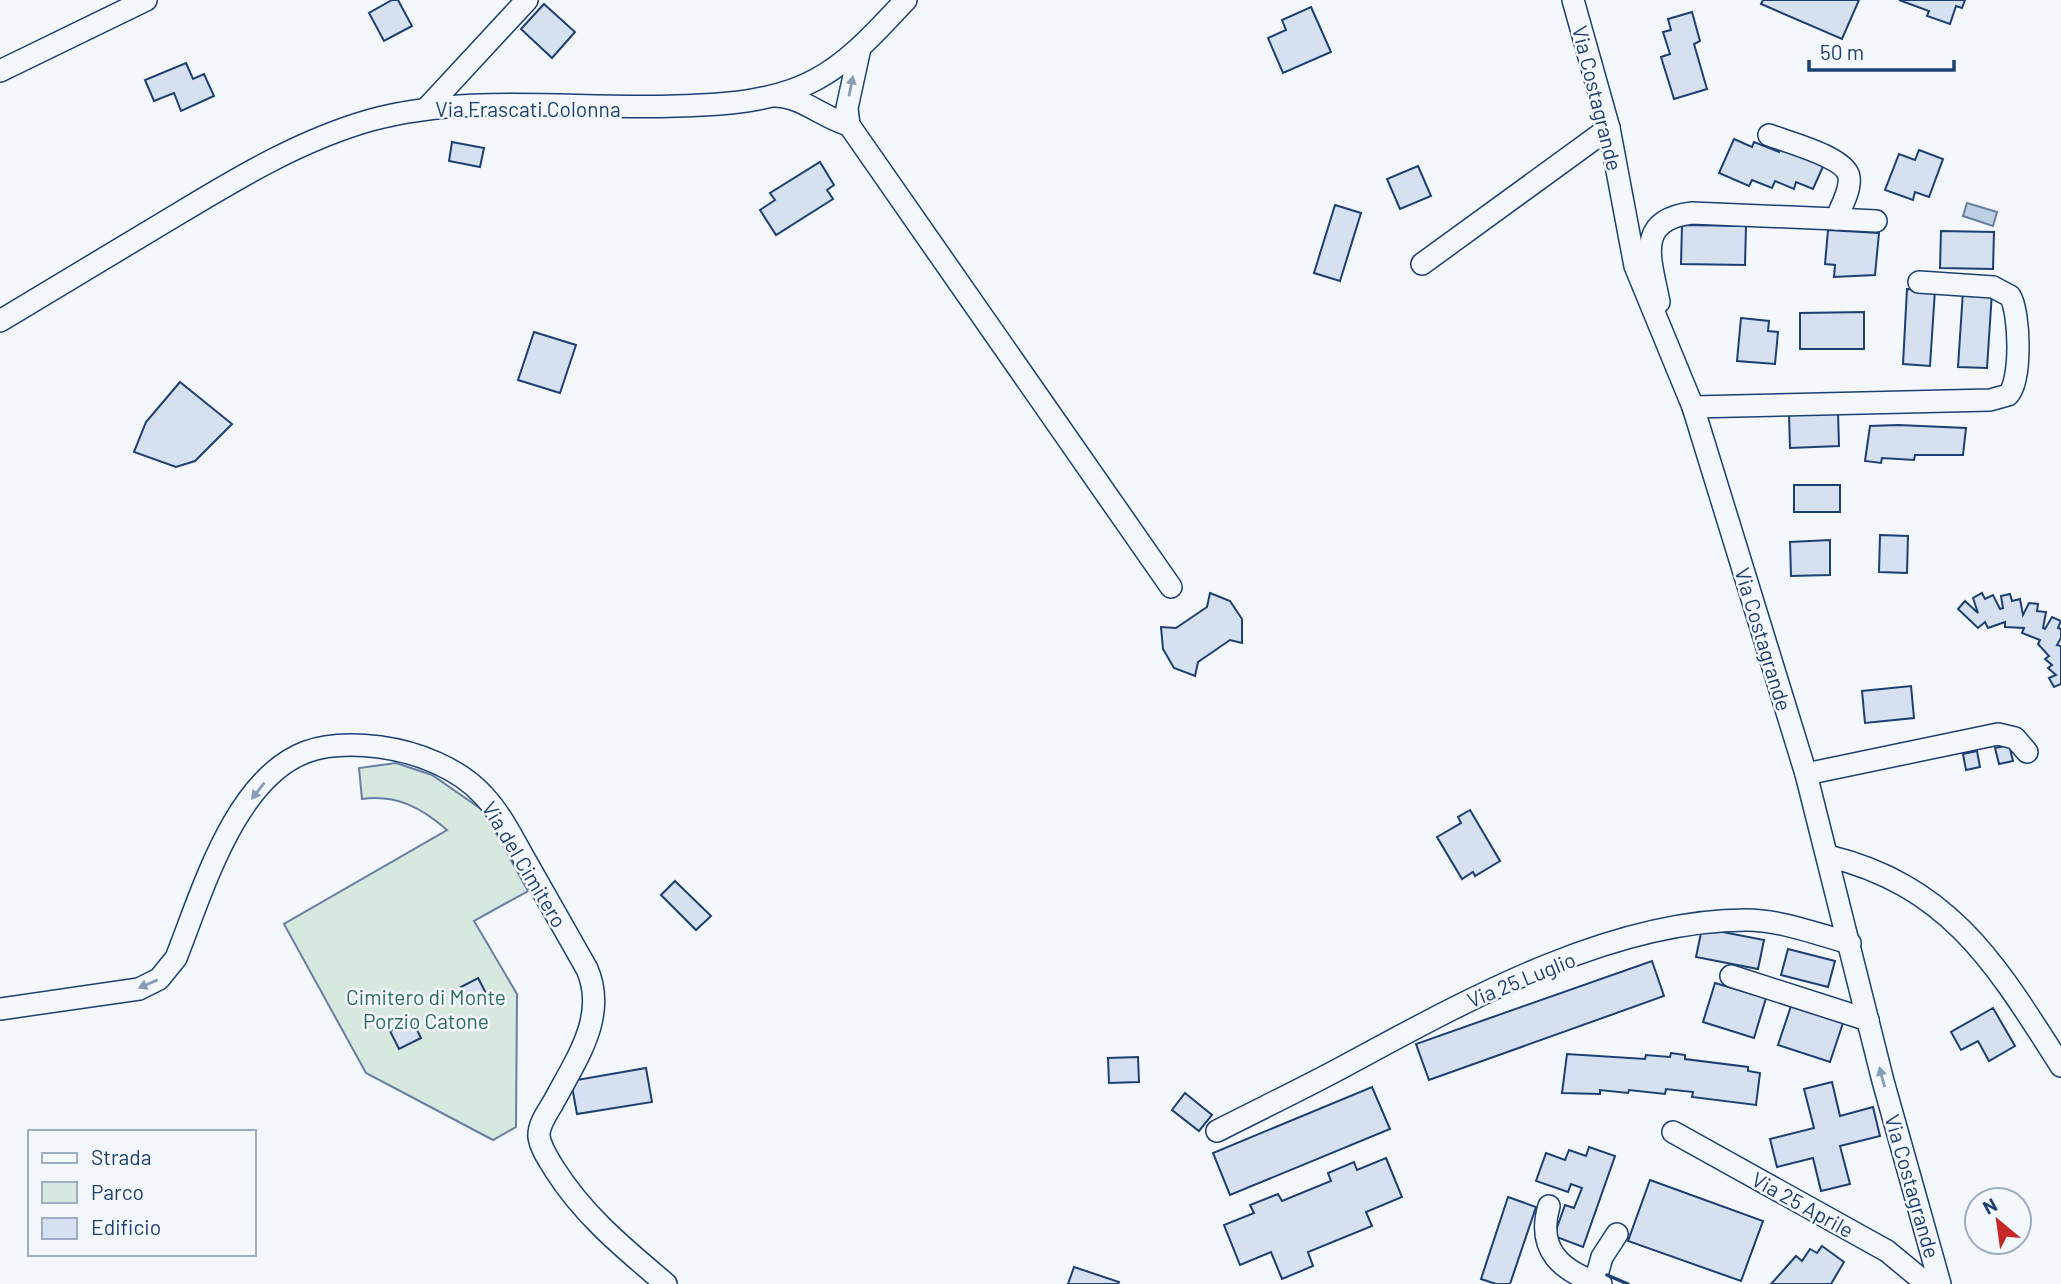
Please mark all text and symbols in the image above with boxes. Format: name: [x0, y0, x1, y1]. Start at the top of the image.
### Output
street label: Via Costagrande: [1568, 23, 1628, 173]
scale bar: [1809, 28, 1954, 72]
text: 50 m: [1820, 39, 1864, 64]
one-way arrow: [846, 75, 857, 97]
street label: Via Frascati Colonna: [435, 96, 621, 121]
street label: Via Costagrande: [1730, 564, 1798, 714]
one-way arrow: [251, 782, 266, 799]
street label: Via del Cimitero: [478, 796, 572, 932]
street label: Via 25 Luglio: [1463, 946, 1579, 1012]
one-way arrow: [137, 979, 158, 990]
park label: Cimitero di Monte Porzio Catone: [346, 984, 506, 1033]
one-way arrow: [1876, 1066, 1887, 1088]
street label: Via Costagrande: [1880, 1111, 1946, 1261]
legend: [28, 1130, 256, 1256]
text: Strada: [91, 1144, 151, 1169]
street label: Via 25 Aprile: [1748, 1166, 1858, 1242]
text: Parco: [91, 1179, 144, 1204]
north arrow: [1963, 1186, 2033, 1256]
text: N: [1978, 1193, 2001, 1219]
text: Edificio: [91, 1214, 161, 1239]

